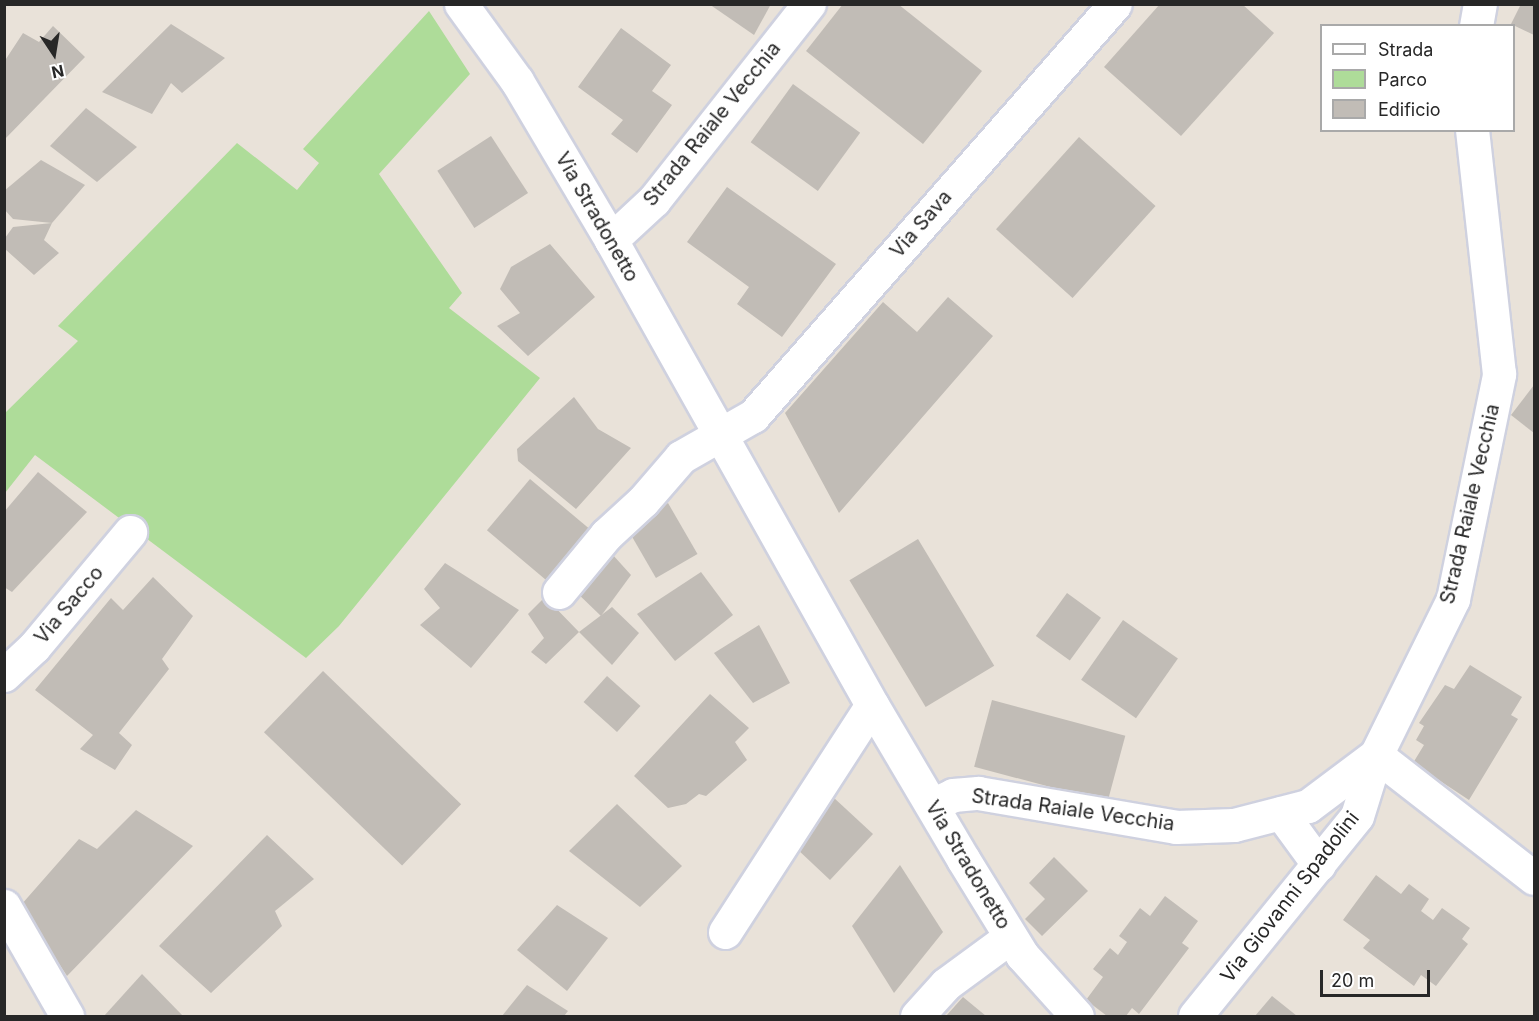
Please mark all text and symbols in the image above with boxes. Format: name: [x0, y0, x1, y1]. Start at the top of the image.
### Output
north arrow: [24, 24, 84, 84]
legend: [1320, 24, 1515, 132]
street label: Strada Raiale Vecchia: [638, 37, 786, 211]
text: Strada: [1378, 39, 1433, 60]
text: N: [50, 61, 66, 83]
text: Parco: [1378, 69, 1427, 90]
text: Edificio: [1378, 99, 1441, 120]
street label: Via Stradonetto: [550, 148, 644, 286]
street label: Via Sava: [885, 185, 957, 263]
street label: Strada Raiale Vecchia: [1435, 402, 1505, 606]
street label: Via Sacco: [29, 561, 109, 649]
street label: Strada Raiale Vecchia: [970, 784, 1176, 836]
street label: Via Stradonetto: [920, 796, 1016, 934]
street label: Via Giovanni Spadolini: [1216, 807, 1364, 987]
scale bar: [1323, 958, 1432, 996]
text: 20 m: [1331, 970, 1374, 991]

